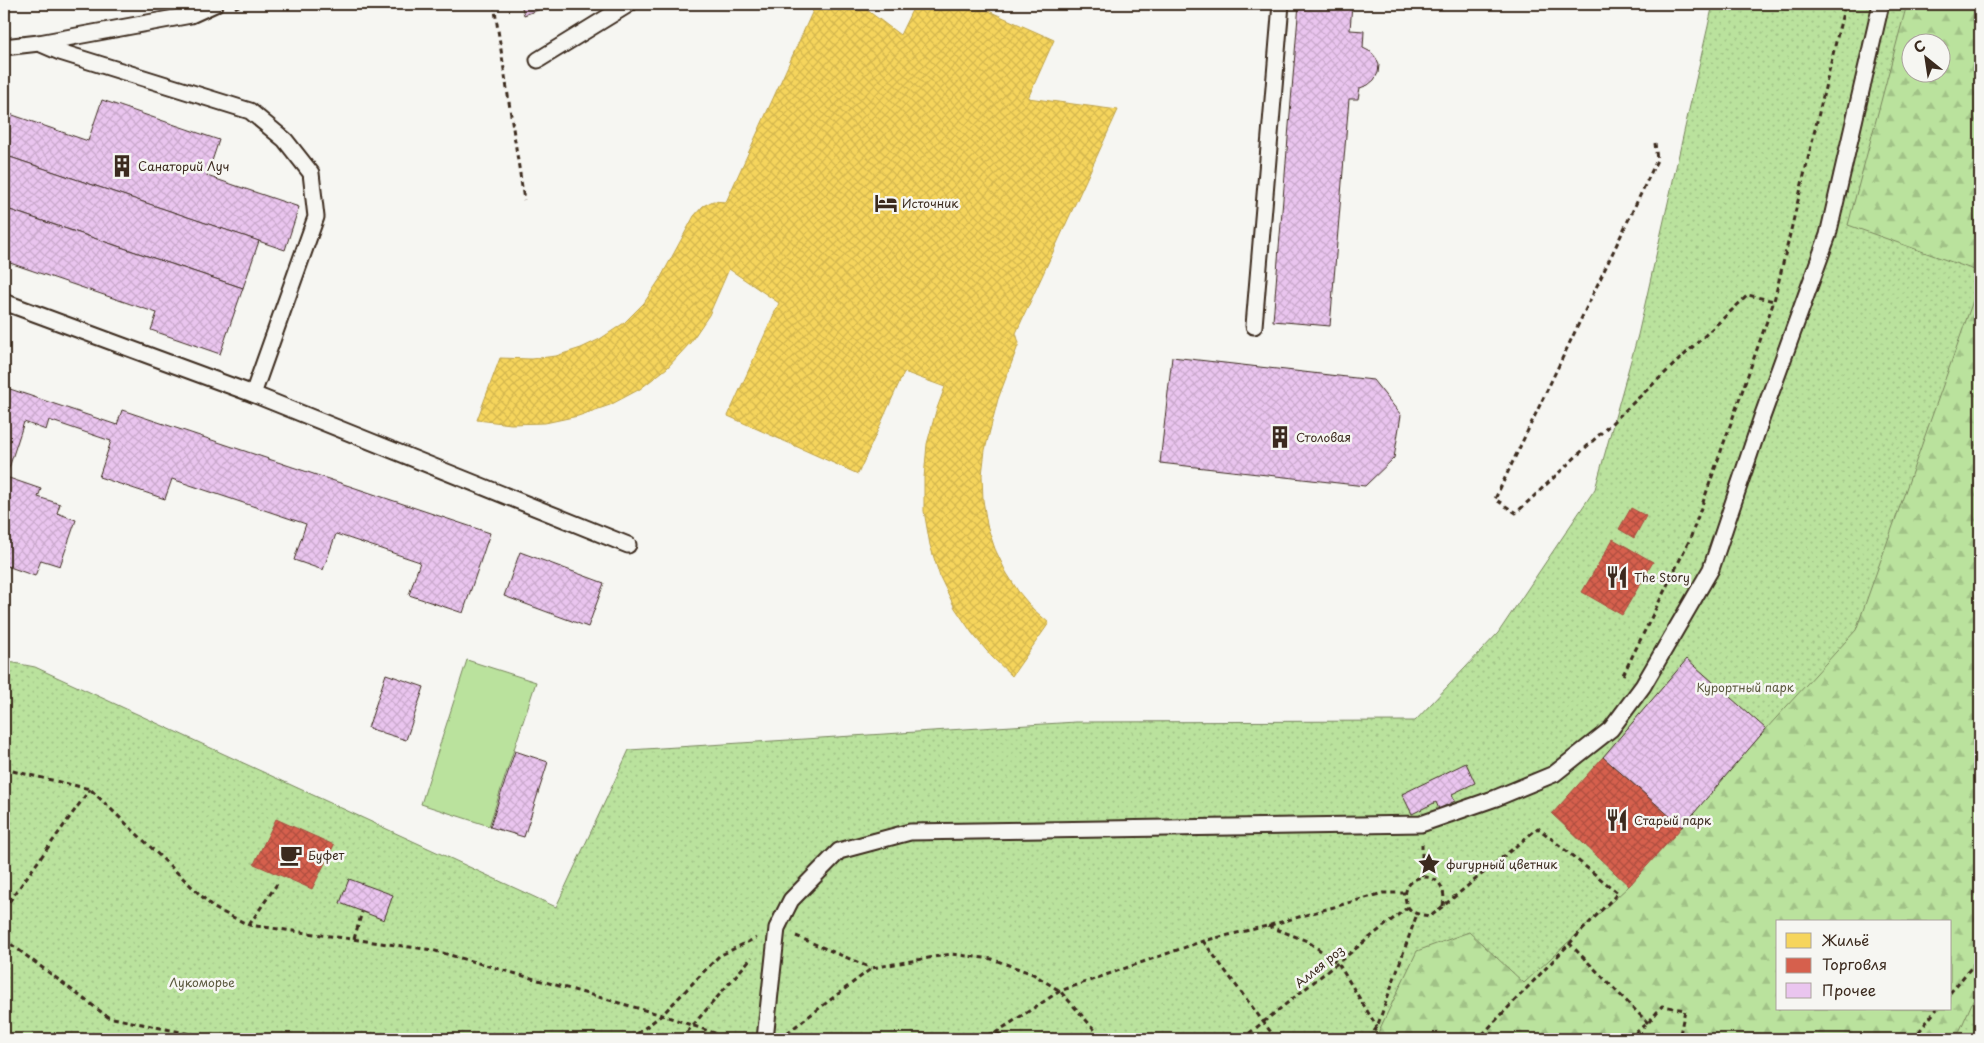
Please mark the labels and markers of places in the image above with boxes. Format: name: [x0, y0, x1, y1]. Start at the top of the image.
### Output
building icon: Cанаторий Луч: [109, 153, 135, 179]
place label: Cанаторий Луч: [138, 157, 230, 175]
hotel icon: Источник: [873, 190, 899, 216]
place label: Источник: [902, 194, 959, 212]
building icon: Столовая: [1267, 424, 1293, 450]
place label: Столовая: [1296, 428, 1351, 446]
restaurant icon: The Story: [1604, 564, 1630, 590]
place label: The Story: [1634, 568, 1690, 586]
restaurant icon: Старый парк: [1604, 807, 1630, 833]
place label: Старый парк: [1634, 811, 1712, 829]
cafe icon: Буфет: [278, 842, 304, 868]
place label: Буфет: [308, 846, 345, 864]
place icon: фигурный цветник: [1416, 851, 1442, 877]
place label: фигурный цветник: [1446, 855, 1558, 873]

